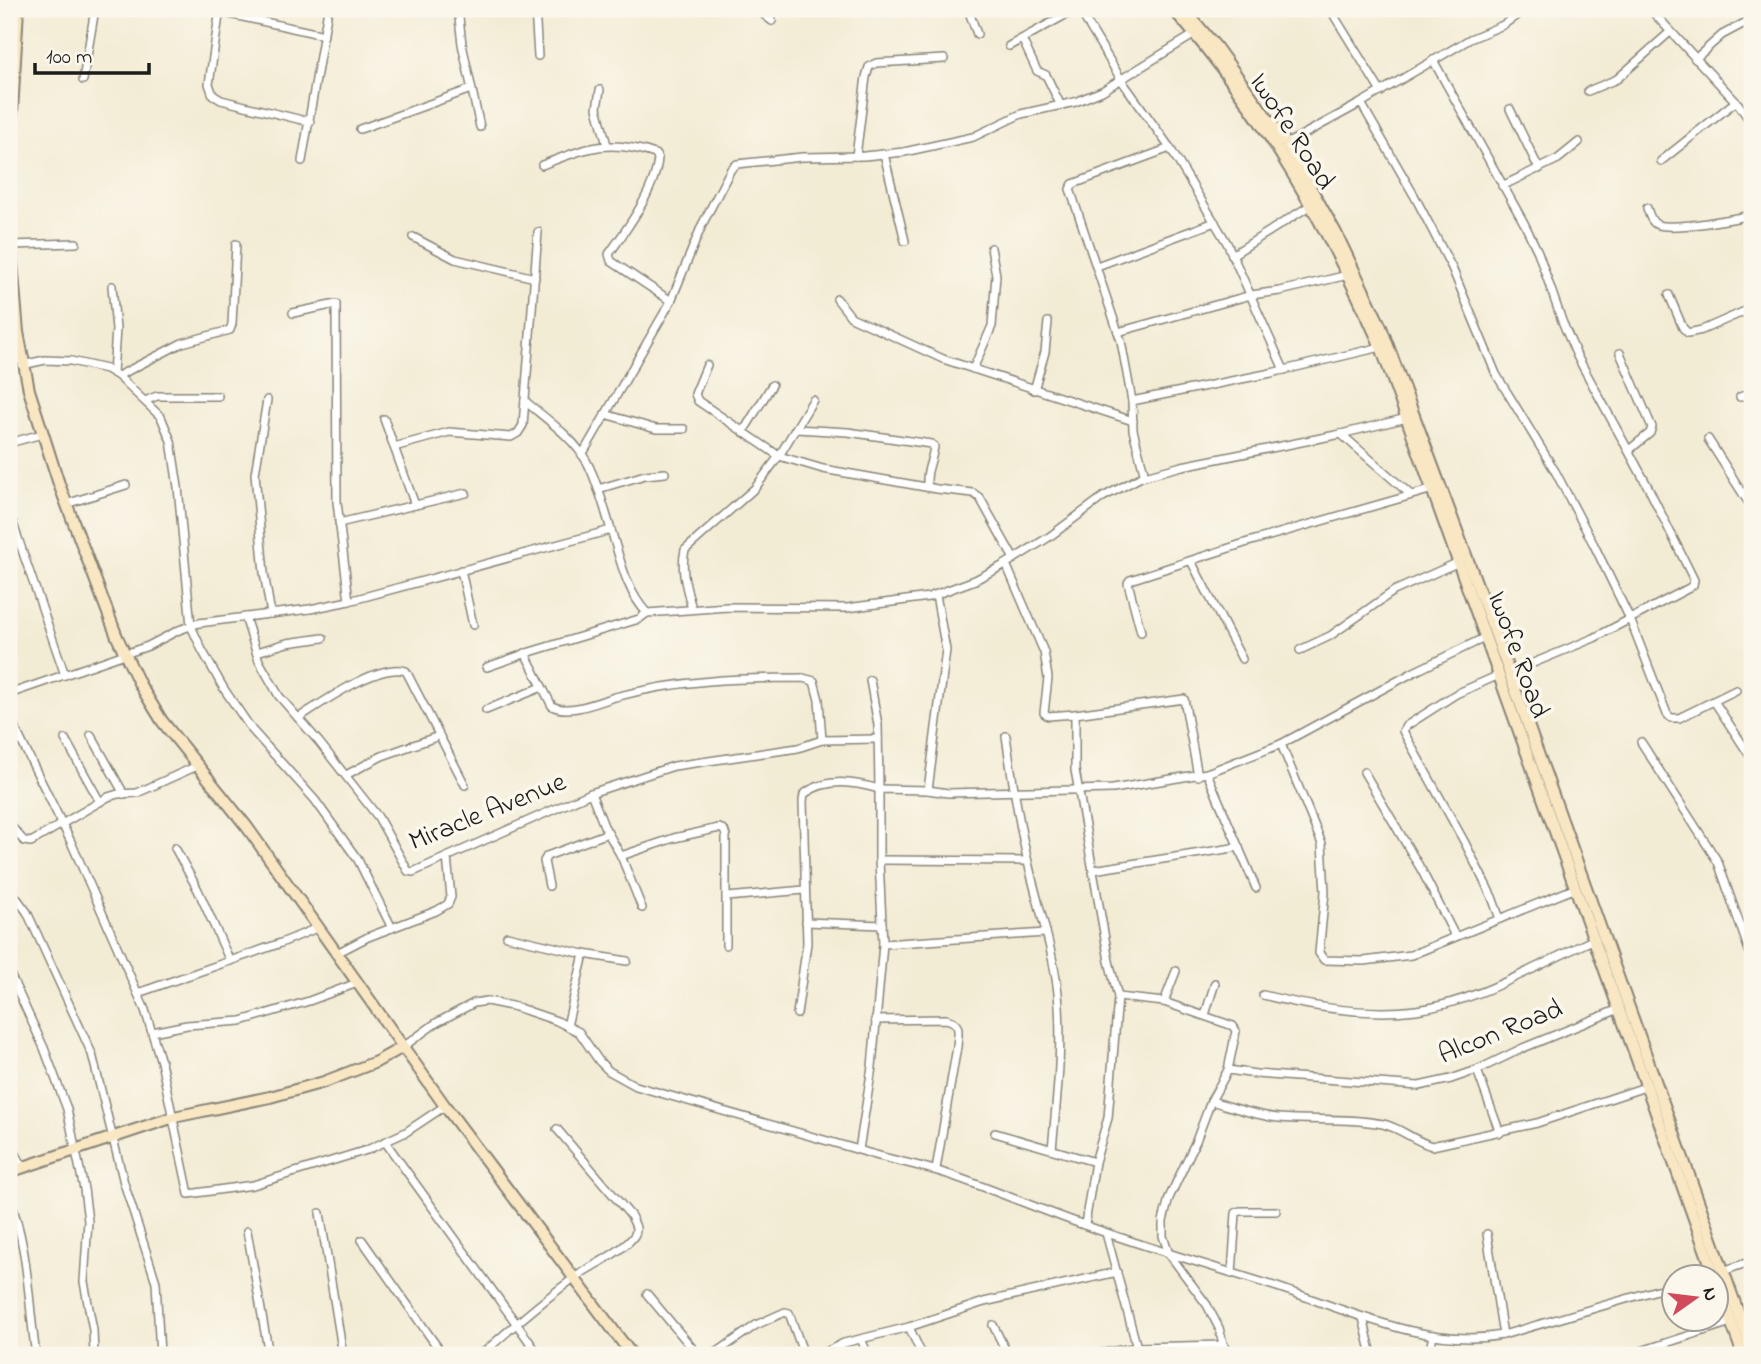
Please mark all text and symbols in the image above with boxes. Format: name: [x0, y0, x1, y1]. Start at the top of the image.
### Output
scale bar: [35, 32, 149, 76]
text: 100 m: [46, 43, 92, 73]
street label: Iwofe Road: [1238, 65, 1344, 199]
street label: Iwofe Road: [1475, 586, 1559, 725]
street label: Miracle Avenue: [403, 763, 573, 863]
street label: Alcon Road: [1433, 989, 1569, 1076]
north arrow: [1660, 1262, 1730, 1332]
text: N: [1694, 1285, 1724, 1304]

